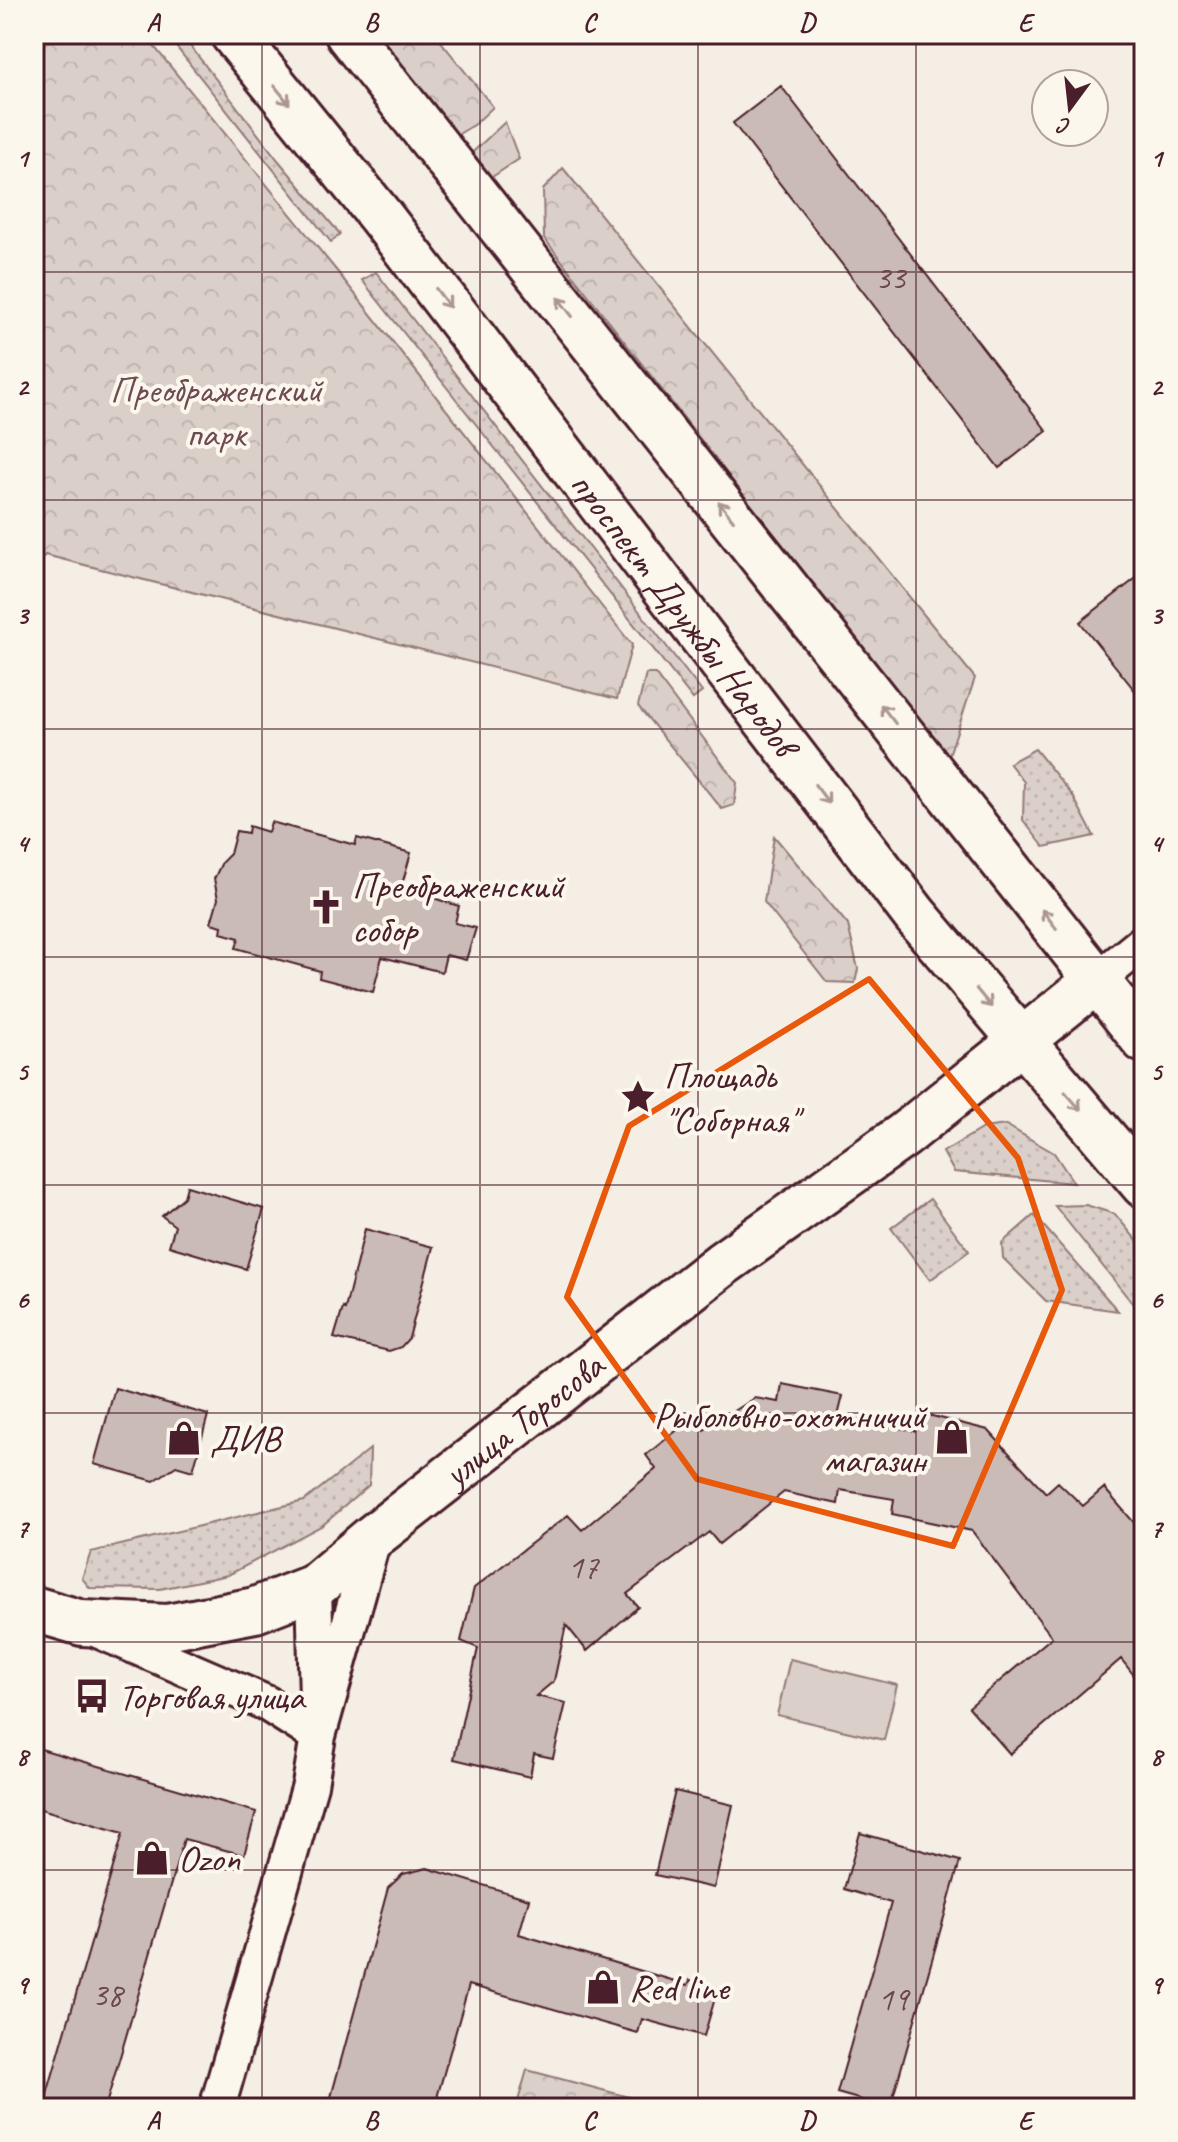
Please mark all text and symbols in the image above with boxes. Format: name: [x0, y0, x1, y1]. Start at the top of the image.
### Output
text: A: [146, 6, 161, 39]
text: B: [364, 6, 380, 39]
text: C: [583, 6, 599, 39]
text: D: [799, 6, 817, 39]
text: E: [1018, 6, 1036, 39]
north arrow: [1030, 68, 1110, 148]
one-way arrow: [273, 84, 291, 104]
text: С: [1053, 111, 1074, 141]
text: 1: [16, 142, 31, 175]
text: 1: [1150, 142, 1165, 175]
house number: 33: [875, 256, 908, 299]
one-way arrow: [435, 287, 452, 309]
one-way arrow: [556, 297, 573, 318]
park label: Преображенский парк: [110, 366, 324, 457]
text: 2: [16, 370, 30, 403]
text: 2: [1150, 370, 1164, 403]
street label: проспект Дружбы Народов: [560, 462, 812, 771]
one-way arrow: [718, 501, 735, 522]
text: 3: [16, 599, 30, 632]
text: 3: [1150, 599, 1164, 632]
one-way arrow: [880, 704, 897, 725]
one-way arrow: [814, 783, 831, 804]
text: 4: [16, 827, 31, 860]
text: 4: [1150, 827, 1165, 860]
place label: Преображенский собор: [352, 862, 566, 953]
church icon: Преображенский собор: [307, 888, 345, 926]
one-way arrow: [1041, 908, 1057, 930]
one-way arrow: [975, 987, 993, 1007]
place label: Площадь "Соборная": [664, 1052, 805, 1143]
text: 5: [16, 1055, 30, 1088]
text: 5: [1150, 1055, 1164, 1088]
place icon: Площадь "Соборная": [619, 1078, 657, 1116]
one-way arrow: [1063, 1090, 1081, 1110]
text: 6: [16, 1283, 30, 1316]
text: 6: [1150, 1283, 1164, 1316]
street label: улица Торосова: [432, 1341, 615, 1498]
place label: Рыболовно-охотничий магазин: [654, 1392, 928, 1483]
place label: ДИВ: [210, 1415, 283, 1462]
shop icon: Рыболовно-охотничий магазин: [933, 1418, 971, 1456]
shop icon: ДИВ: [165, 1419, 203, 1457]
text: 7: [16, 1512, 30, 1545]
text: 7: [1150, 1512, 1164, 1545]
house number: 17: [568, 1545, 600, 1588]
place label: Торговая улица: [118, 1673, 307, 1720]
bus stop icon: Торговая улица: [73, 1677, 111, 1715]
text: 8: [16, 1740, 31, 1773]
text: 8: [1150, 1740, 1165, 1773]
place label: Ozon: [178, 1835, 241, 1882]
shop icon: Ozon: [133, 1839, 171, 1877]
place label: Red line: [629, 1964, 731, 2011]
text: 9: [16, 1968, 30, 2001]
shop icon: Red line: [584, 1968, 622, 2006]
text: 9: [1150, 1968, 1164, 2001]
house number: 38: [92, 1973, 126, 2016]
house number: 19: [878, 1977, 911, 2020]
text: A: [146, 2104, 161, 2137]
text: B: [364, 2104, 380, 2137]
text: C: [583, 2104, 599, 2137]
text: D: [799, 2104, 817, 2137]
text: E: [1018, 2104, 1036, 2137]

